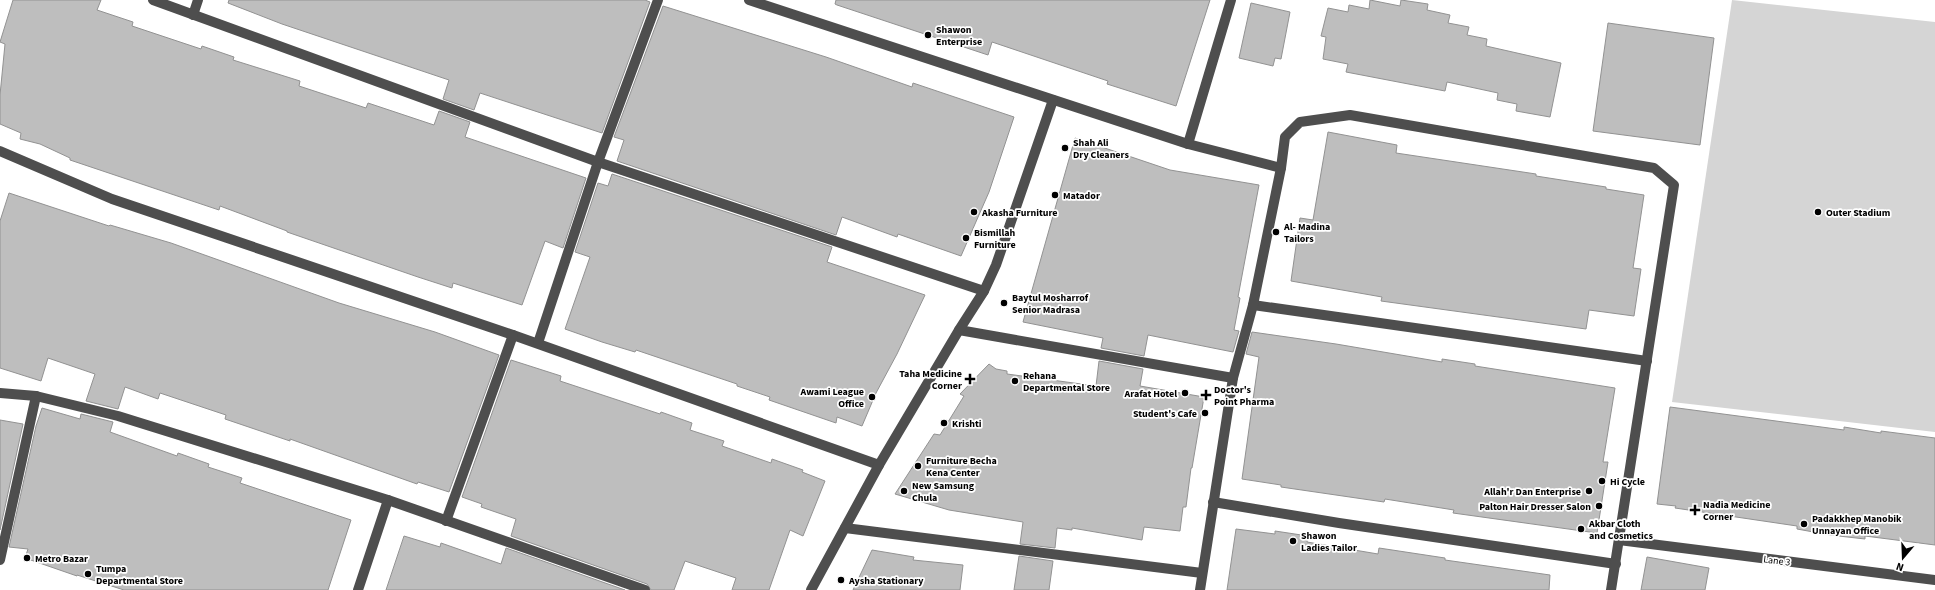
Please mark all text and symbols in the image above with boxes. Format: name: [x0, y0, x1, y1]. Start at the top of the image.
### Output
place label: Shawon Enterprise: [936, 23, 982, 49]
marker: Shawon Enterprise: [923, 30, 933, 40]
place label: Shah Ali Dry Cleaners: [1073, 136, 1129, 162]
marker: Shah Ali Dry Cleaners: [1060, 143, 1070, 153]
place label: Matador: [1063, 189, 1100, 203]
marker: Matador: [1050, 190, 1060, 200]
place label: Akasha Furniture: [981, 206, 1058, 220]
place label: Outer Stadium: [1826, 206, 1890, 220]
marker: Akasha Furniture: [969, 207, 979, 217]
marker: Outer Stadium: [1813, 207, 1823, 217]
place label: Al- Madina Tailors: [1283, 220, 1330, 246]
place label: Bismillah Furniture: [974, 226, 1016, 252]
marker: Al- Madina Tailors: [1271, 227, 1281, 237]
marker: Bismillah Furniture: [961, 233, 971, 243]
place label: Baytul Mosharrof Senior Madrasa: [1012, 291, 1089, 317]
marker: Baytul Mosharrof Senior Madrasa: [999, 298, 1009, 308]
place label: Taha Medicine Corner: [899, 367, 962, 393]
place label: Rehana Departmental Store: [1023, 369, 1110, 395]
marker: Taha Medicine Corner: [965, 374, 975, 384]
marker: Rehana Departmental Store: [1010, 376, 1020, 386]
place label: Doctor's Point Pharma: [1214, 383, 1274, 409]
place label: Awami League Office: [800, 385, 864, 411]
place label: Arafat Hotel: [1123, 387, 1177, 401]
marker: Arafat Hotel: [1180, 388, 1190, 398]
marker: Doctor's Point Pharma: [1201, 390, 1211, 400]
marker: Awami League Office: [867, 392, 877, 402]
place label: Student's Cafe: [1133, 407, 1197, 421]
marker: Student's Cafe: [1200, 408, 1210, 418]
place label: Krishti: [952, 417, 982, 431]
marker: Krishti: [939, 418, 949, 428]
place label: Furniture Becha Kena Center: [926, 454, 997, 480]
marker: Furniture Becha Kena Center: [913, 461, 923, 471]
place label: Hi Cycle: [1610, 475, 1645, 489]
marker: Hi Cycle: [1597, 476, 1607, 486]
place label: New Samsung Chula: [912, 479, 975, 505]
place label: Allah'r Dan Enterprise: [1483, 485, 1581, 499]
marker: New Samsung Chula: [899, 486, 909, 496]
marker: Allah'r Dan Enterprise: [1584, 486, 1594, 496]
place label: Nadia Medicine Corner: [1703, 498, 1770, 524]
place label: Palton Hair Dresser Salon: [1479, 500, 1591, 514]
marker: Palton Hair Dresser Salon: [1594, 501, 1604, 511]
marker: Nadia Medicine Corner: [1690, 505, 1700, 515]
place label: Padakkhep Manobik Unnayan Office: [1812, 512, 1902, 538]
place label: Akbar Cloth and Cosmetics: [1588, 517, 1653, 543]
marker: Padakkhep Manobik Unnayan Office: [1799, 519, 1809, 529]
marker: Akbar Cloth and Cosmetics: [1576, 524, 1586, 534]
place label: Shawon Ladies Tailor: [1301, 529, 1357, 555]
marker: Shawon Ladies Tailor: [1288, 536, 1298, 546]
north arrow: [1883, 538, 1923, 578]
place label: Metro Bazar: [35, 552, 88, 566]
street label: Lane 3: [1762, 552, 1791, 570]
marker: Metro Bazar: [22, 553, 32, 563]
text: N: [1894, 559, 1906, 575]
place label: Tumpa Departmental Store: [96, 562, 183, 588]
marker: Tumpa Departmental Store: [83, 569, 93, 579]
place label: Aysha Stationary: [848, 574, 924, 588]
marker: Aysha Stationary: [836, 575, 846, 585]

